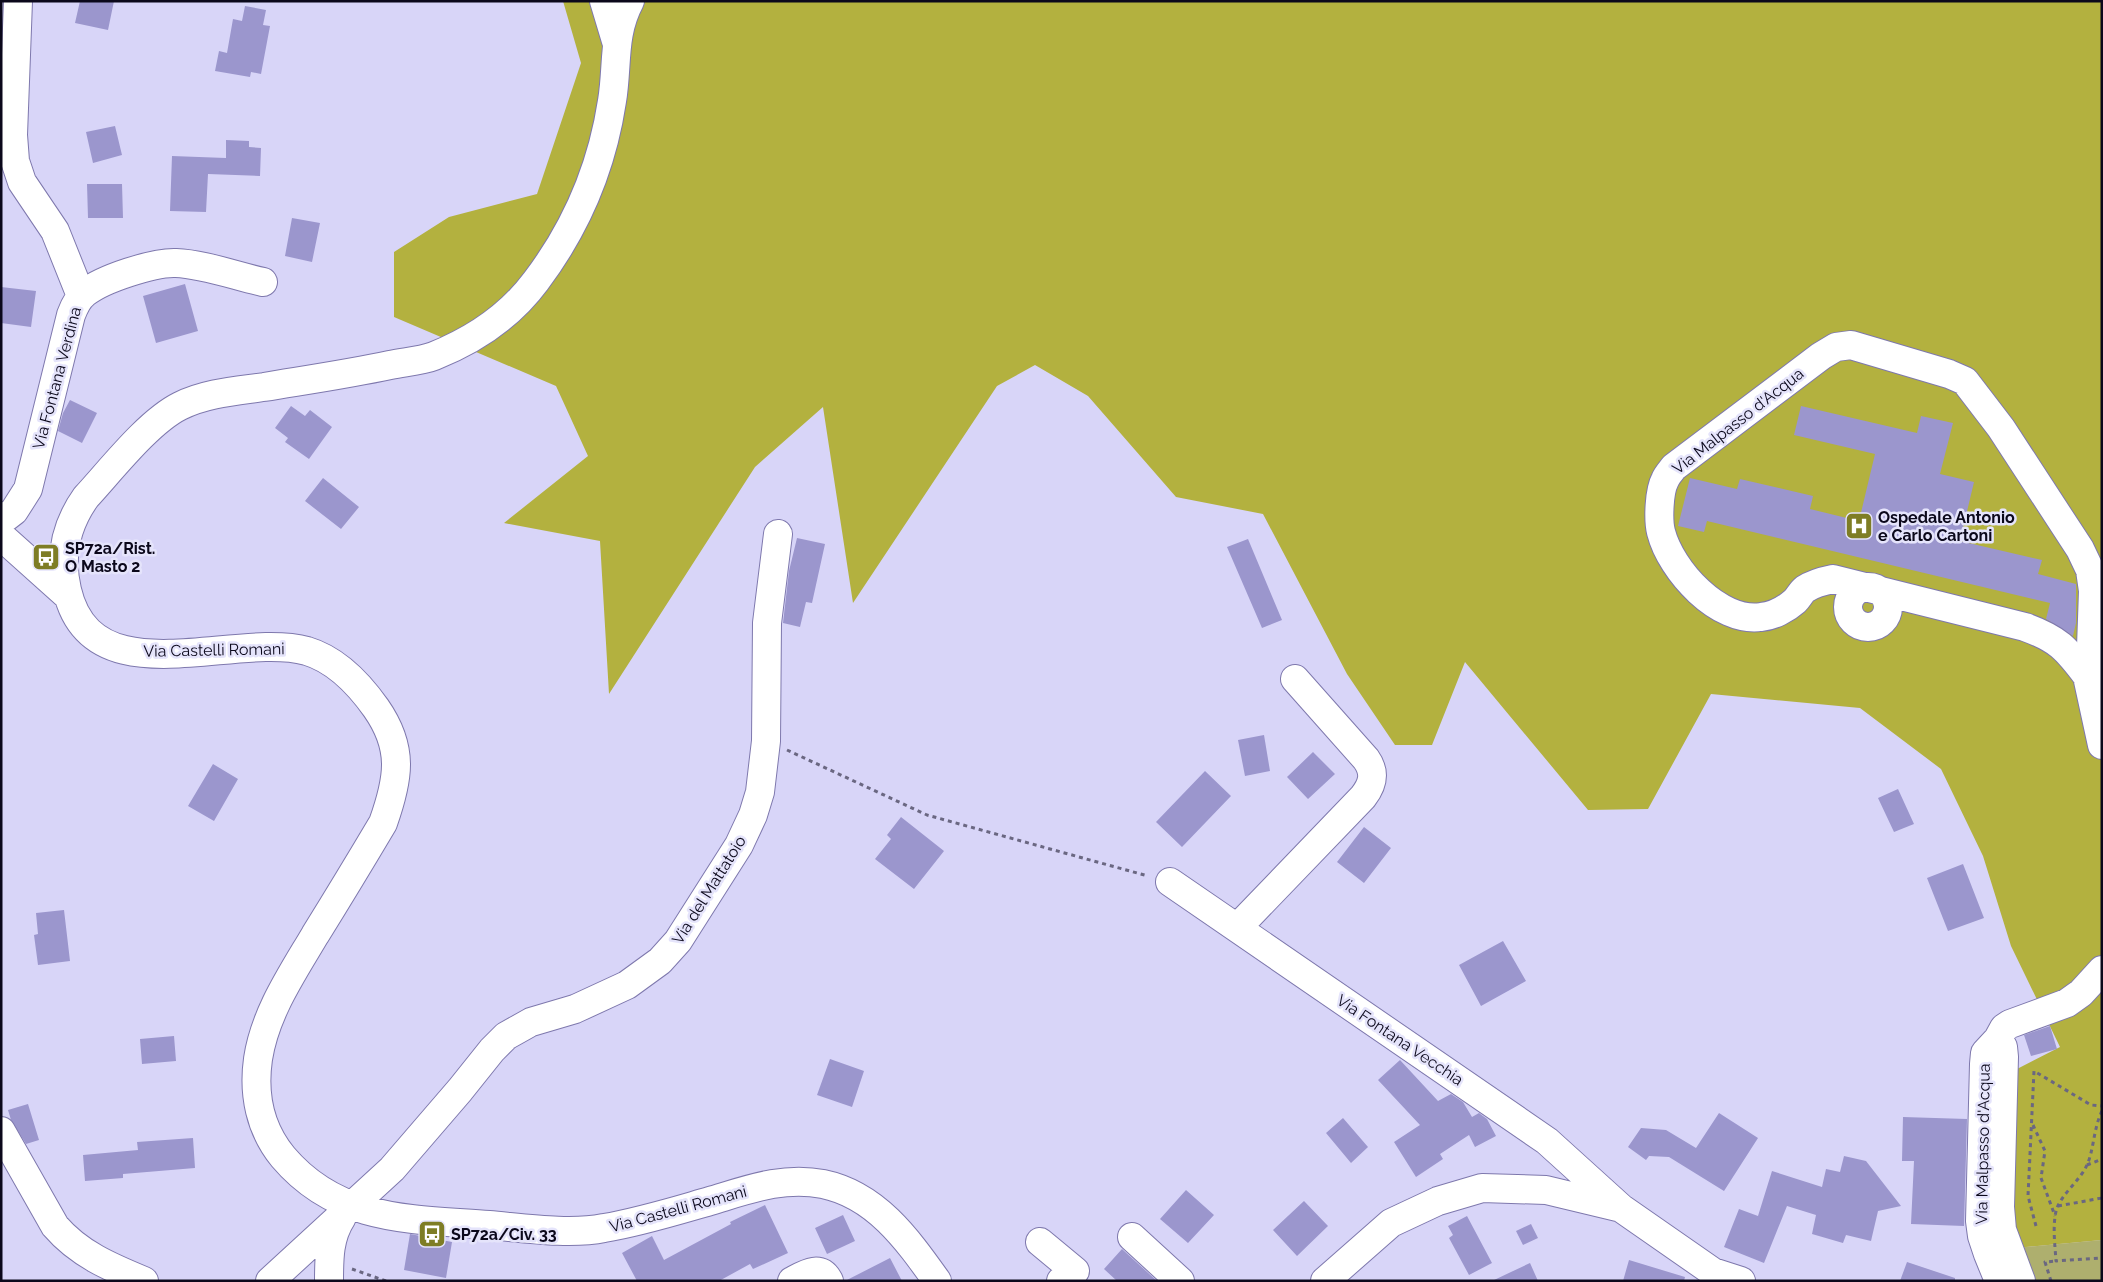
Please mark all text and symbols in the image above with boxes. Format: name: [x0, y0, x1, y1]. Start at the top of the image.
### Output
street label: Via Fontana Verdina: [29, 305, 85, 451]
street label: Via Malpasso d'Acqua: [1669, 364, 1807, 478]
place label: Ospedale Antonio e Carlo Cartoni: [1878, 508, 2015, 545]
hospital icon: Ospedale Antonio e Carlo Cartoni: [1844, 511, 1874, 541]
place label: SP72a/Rist. O Masto 2: [65, 539, 155, 576]
bus stop icon: SP72a/Rist. O Masto 2: [31, 542, 61, 572]
street label: Via Castelli Romani: [143, 639, 285, 661]
street label: Via del Mattatoio: [668, 832, 750, 948]
street label: Via Fontana Vecchia: [1333, 991, 1467, 1089]
street label: Via Malpasso d'Acqua: [1972, 1063, 1994, 1225]
street label: Via Castelli Romani: [607, 1182, 749, 1236]
bus stop icon: SP72a/Civ. 33: [417, 1219, 447, 1249]
place label: SP72a/Civ. 33: [451, 1225, 557, 1244]

